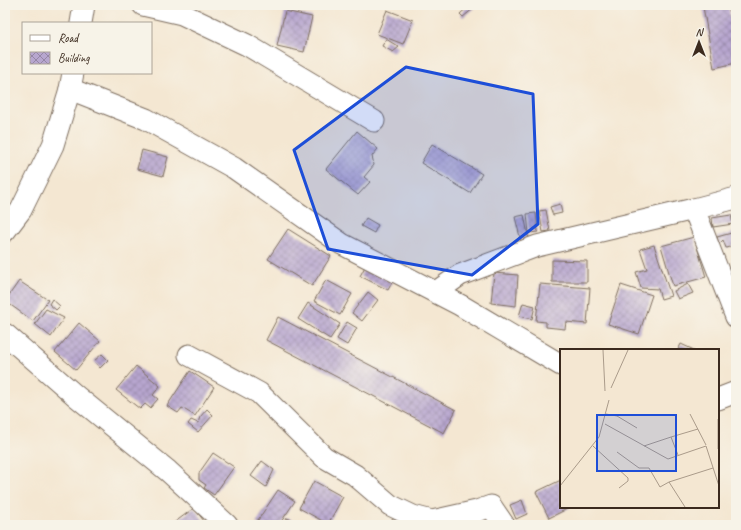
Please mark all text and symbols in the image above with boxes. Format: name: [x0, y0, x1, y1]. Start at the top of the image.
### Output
legend: [22, 22, 152, 74]
north arrow: [679, 22, 719, 62]
text: N: [696, 25, 705, 39]
text: Road: [58, 30, 80, 46]
text: Building: [58, 50, 90, 66]
inset map: [560, 349, 719, 508]

